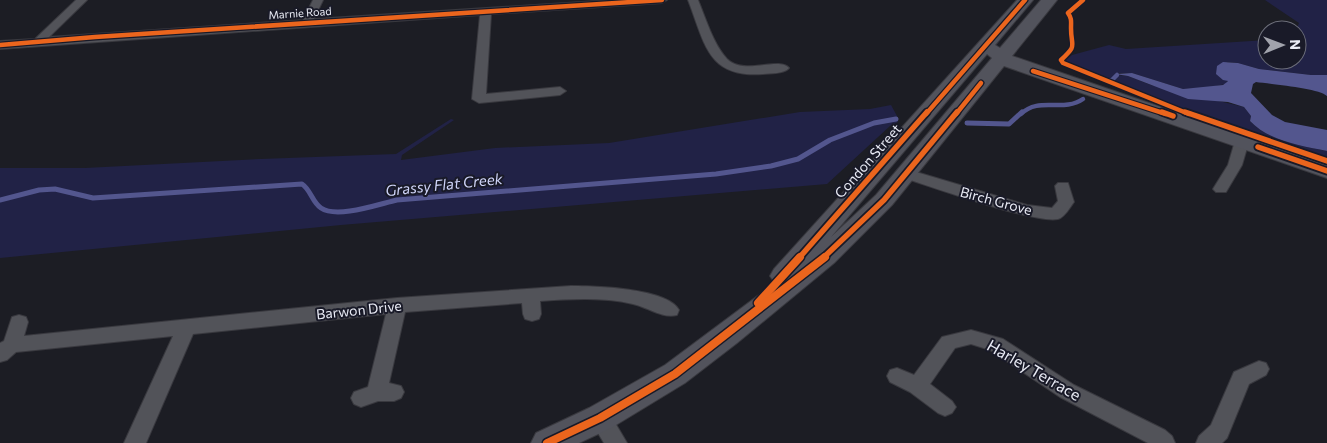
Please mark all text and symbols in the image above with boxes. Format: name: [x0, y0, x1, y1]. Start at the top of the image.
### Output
street label: Marnie Road: [268, 4, 332, 21]
north arrow: [1257, 20, 1307, 70]
text: N: [1287, 39, 1304, 50]
street label: Condon Street: [831, 120, 905, 201]
water label: Grassy Flat Creek: [384, 169, 504, 199]
street label: Birch Grove: [958, 183, 1034, 218]
street label: Barwon Drive: [315, 297, 403, 322]
street label: Harley Terrace: [984, 335, 1085, 404]

